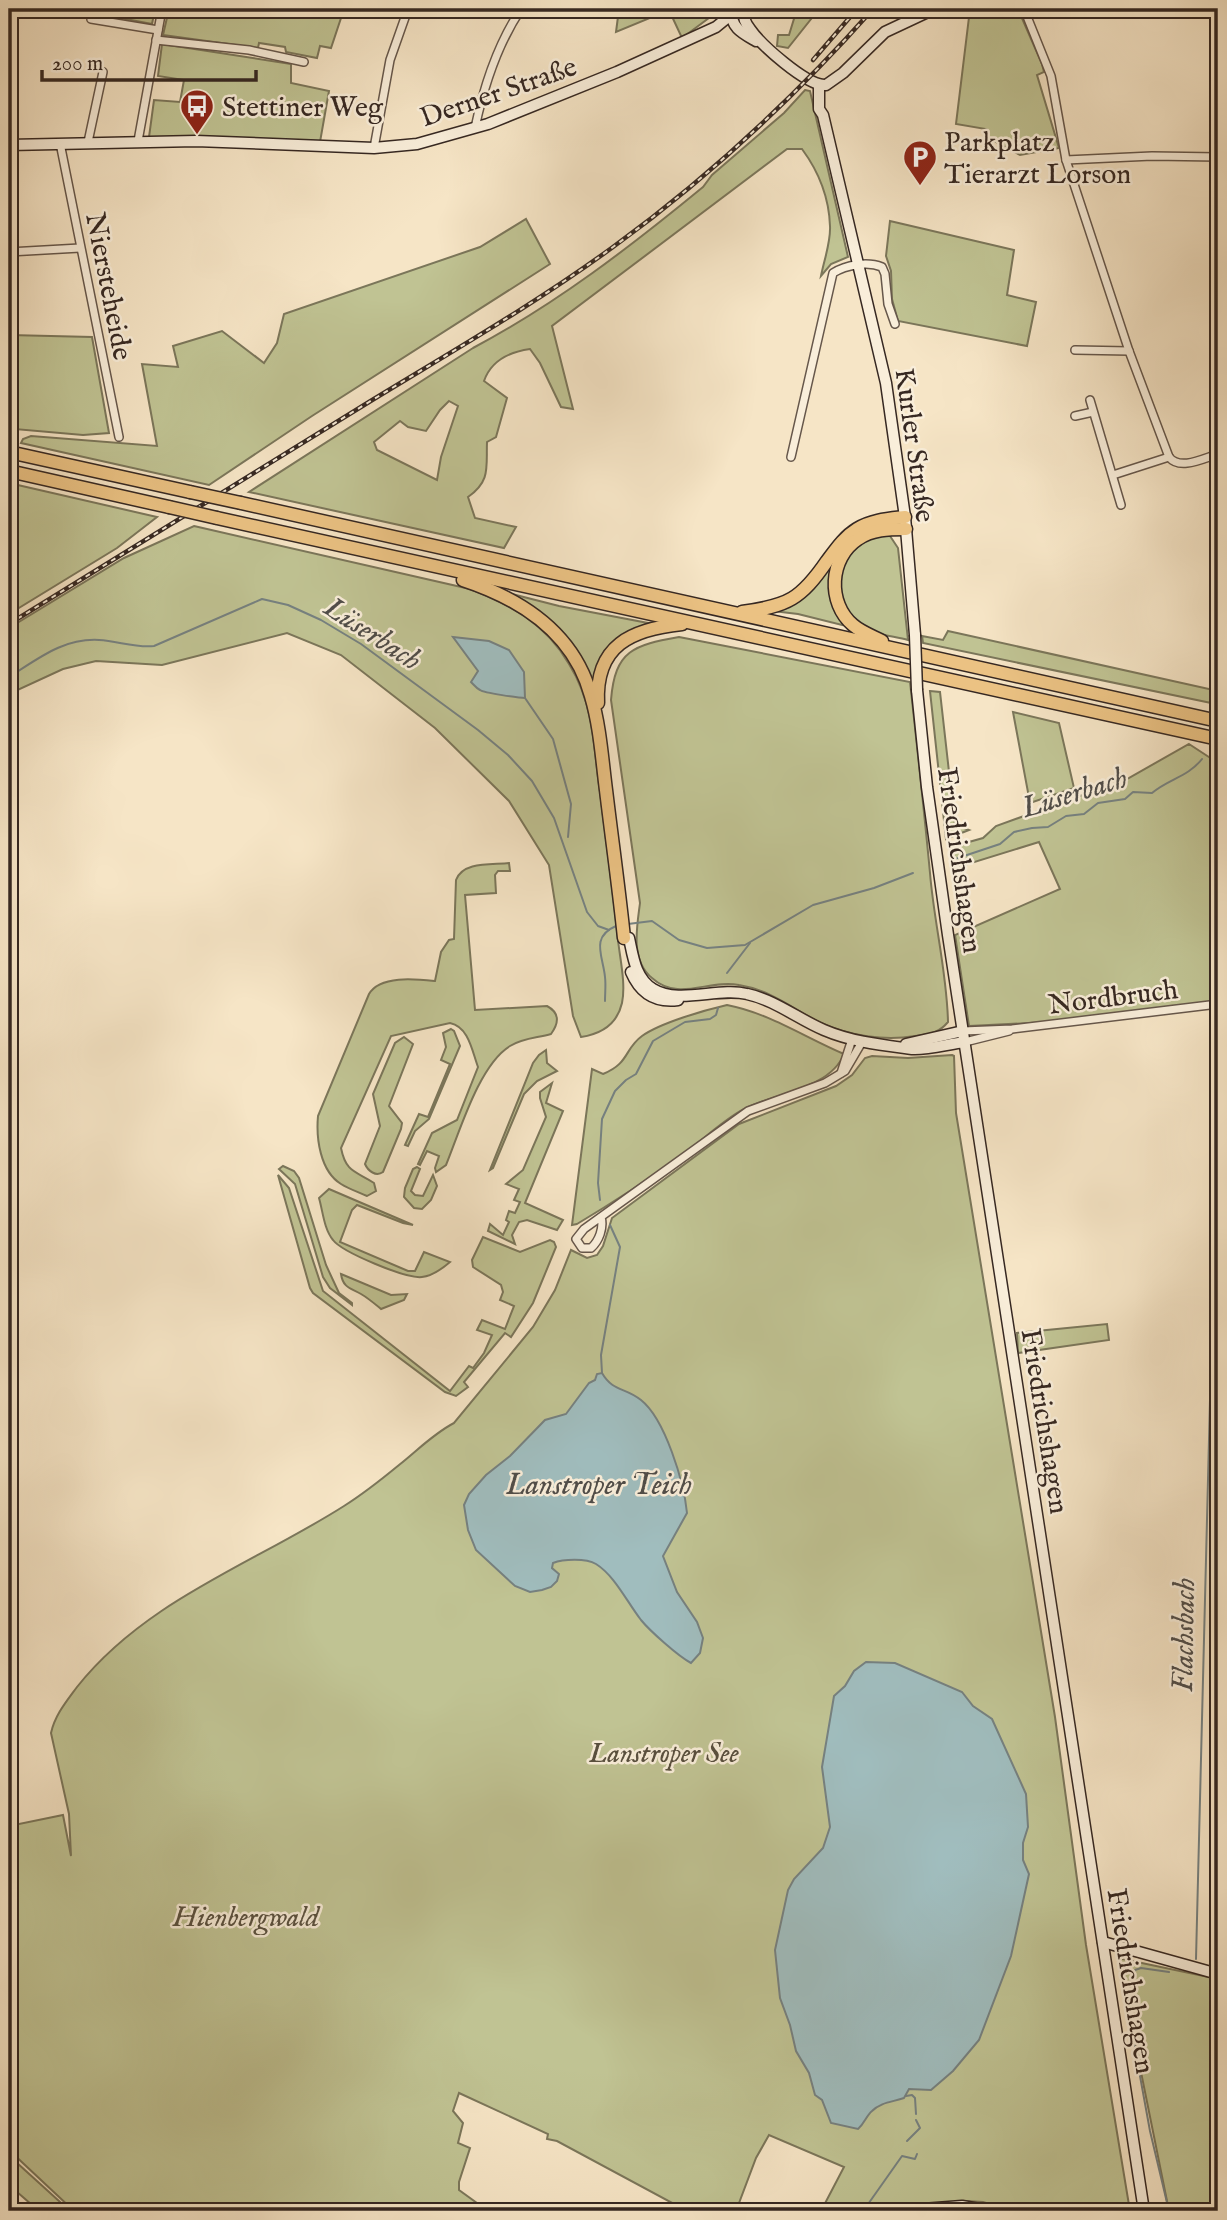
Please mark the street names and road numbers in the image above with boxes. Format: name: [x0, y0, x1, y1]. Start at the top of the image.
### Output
street label: Derner Straße: [416, 50, 582, 137]
street label: Niersteheide: [76, 210, 139, 363]
street label: Kurler Straße: [885, 366, 942, 525]
street label: Friedrichshagen: [928, 765, 989, 956]
street label: Nordbruch: [1047, 973, 1180, 1024]
street label: Friedrichshagen: [1012, 1326, 1075, 1517]
street label: Friedrichshagen: [1098, 1886, 1161, 2077]

